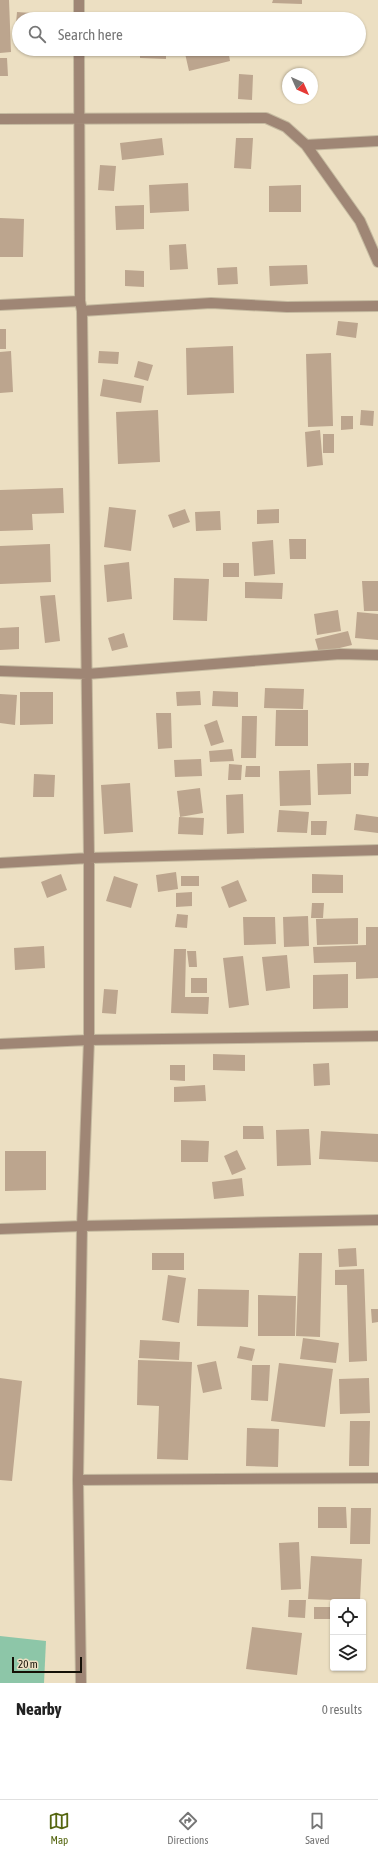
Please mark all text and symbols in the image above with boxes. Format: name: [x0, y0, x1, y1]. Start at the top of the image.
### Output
search box: [12, 12, 366, 56]
icon: search: [26, 23, 48, 45]
text: Search here: [58, 26, 123, 43]
north arrow: [282, 68, 318, 104]
map controls: [330, 1599, 366, 1671]
button: locate: [330, 1599, 366, 1635]
button: layers: [330, 1635, 366, 1671]
scale bar: [12, 1655, 82, 1674]
text: 20 m: [18, 1658, 38, 1670]
text: Nearby: [16, 1699, 62, 1719]
text: 0 results: [322, 1702, 362, 1717]
tab: Map: [48, 1810, 70, 1846]
tab: Directions: [167, 1810, 208, 1846]
tab: Saved: [305, 1810, 330, 1846]

